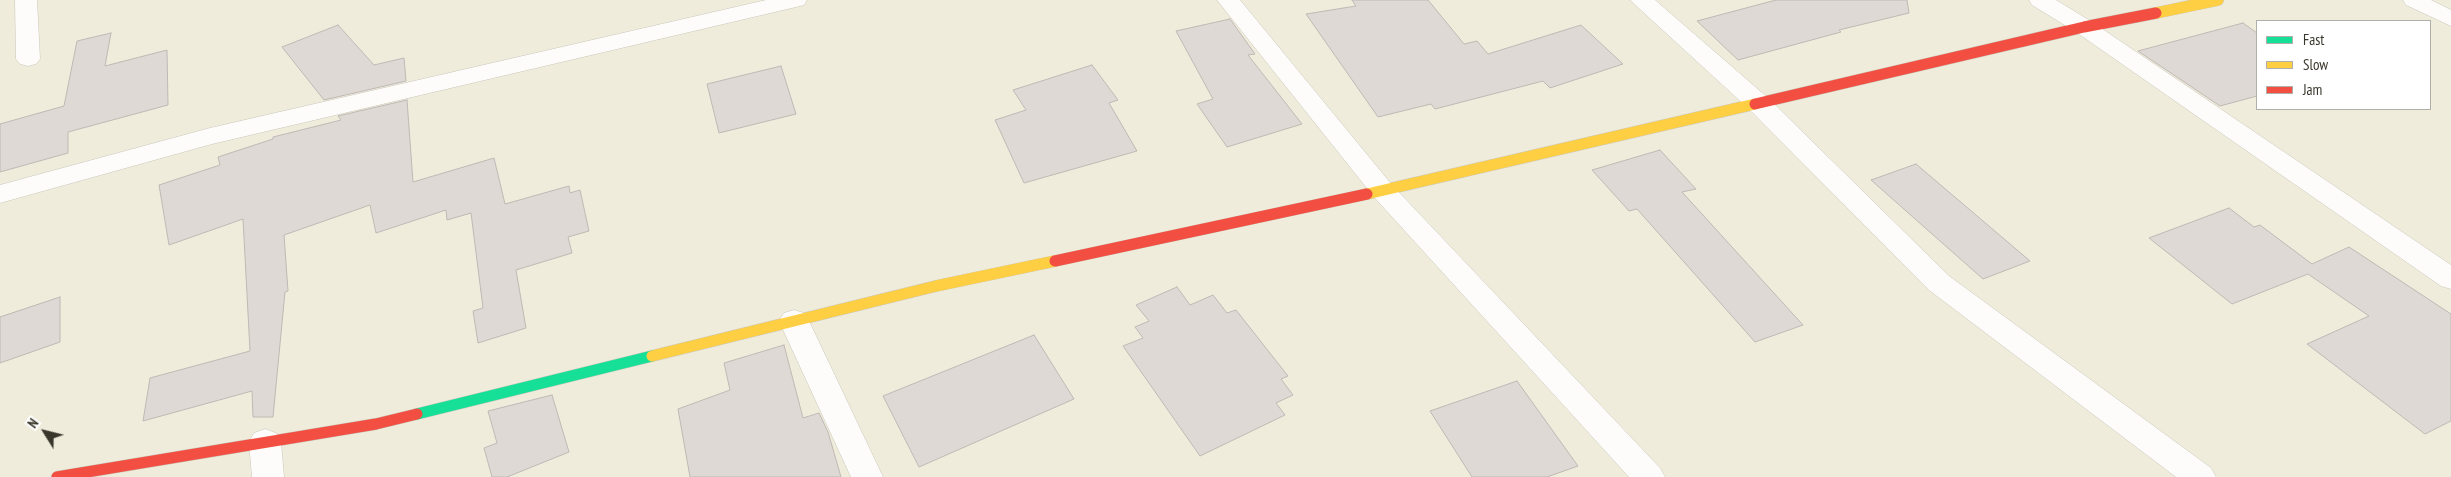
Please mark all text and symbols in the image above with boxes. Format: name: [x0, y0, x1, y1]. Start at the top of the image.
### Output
legend: [2256, 20, 2431, 110]
text: Fast: [2303, 30, 2324, 49]
text: Slow: [2303, 55, 2328, 74]
text: Jam: [2303, 80, 2322, 99]
north arrow: [20, 407, 70, 457]
text: N: [23, 415, 42, 432]

